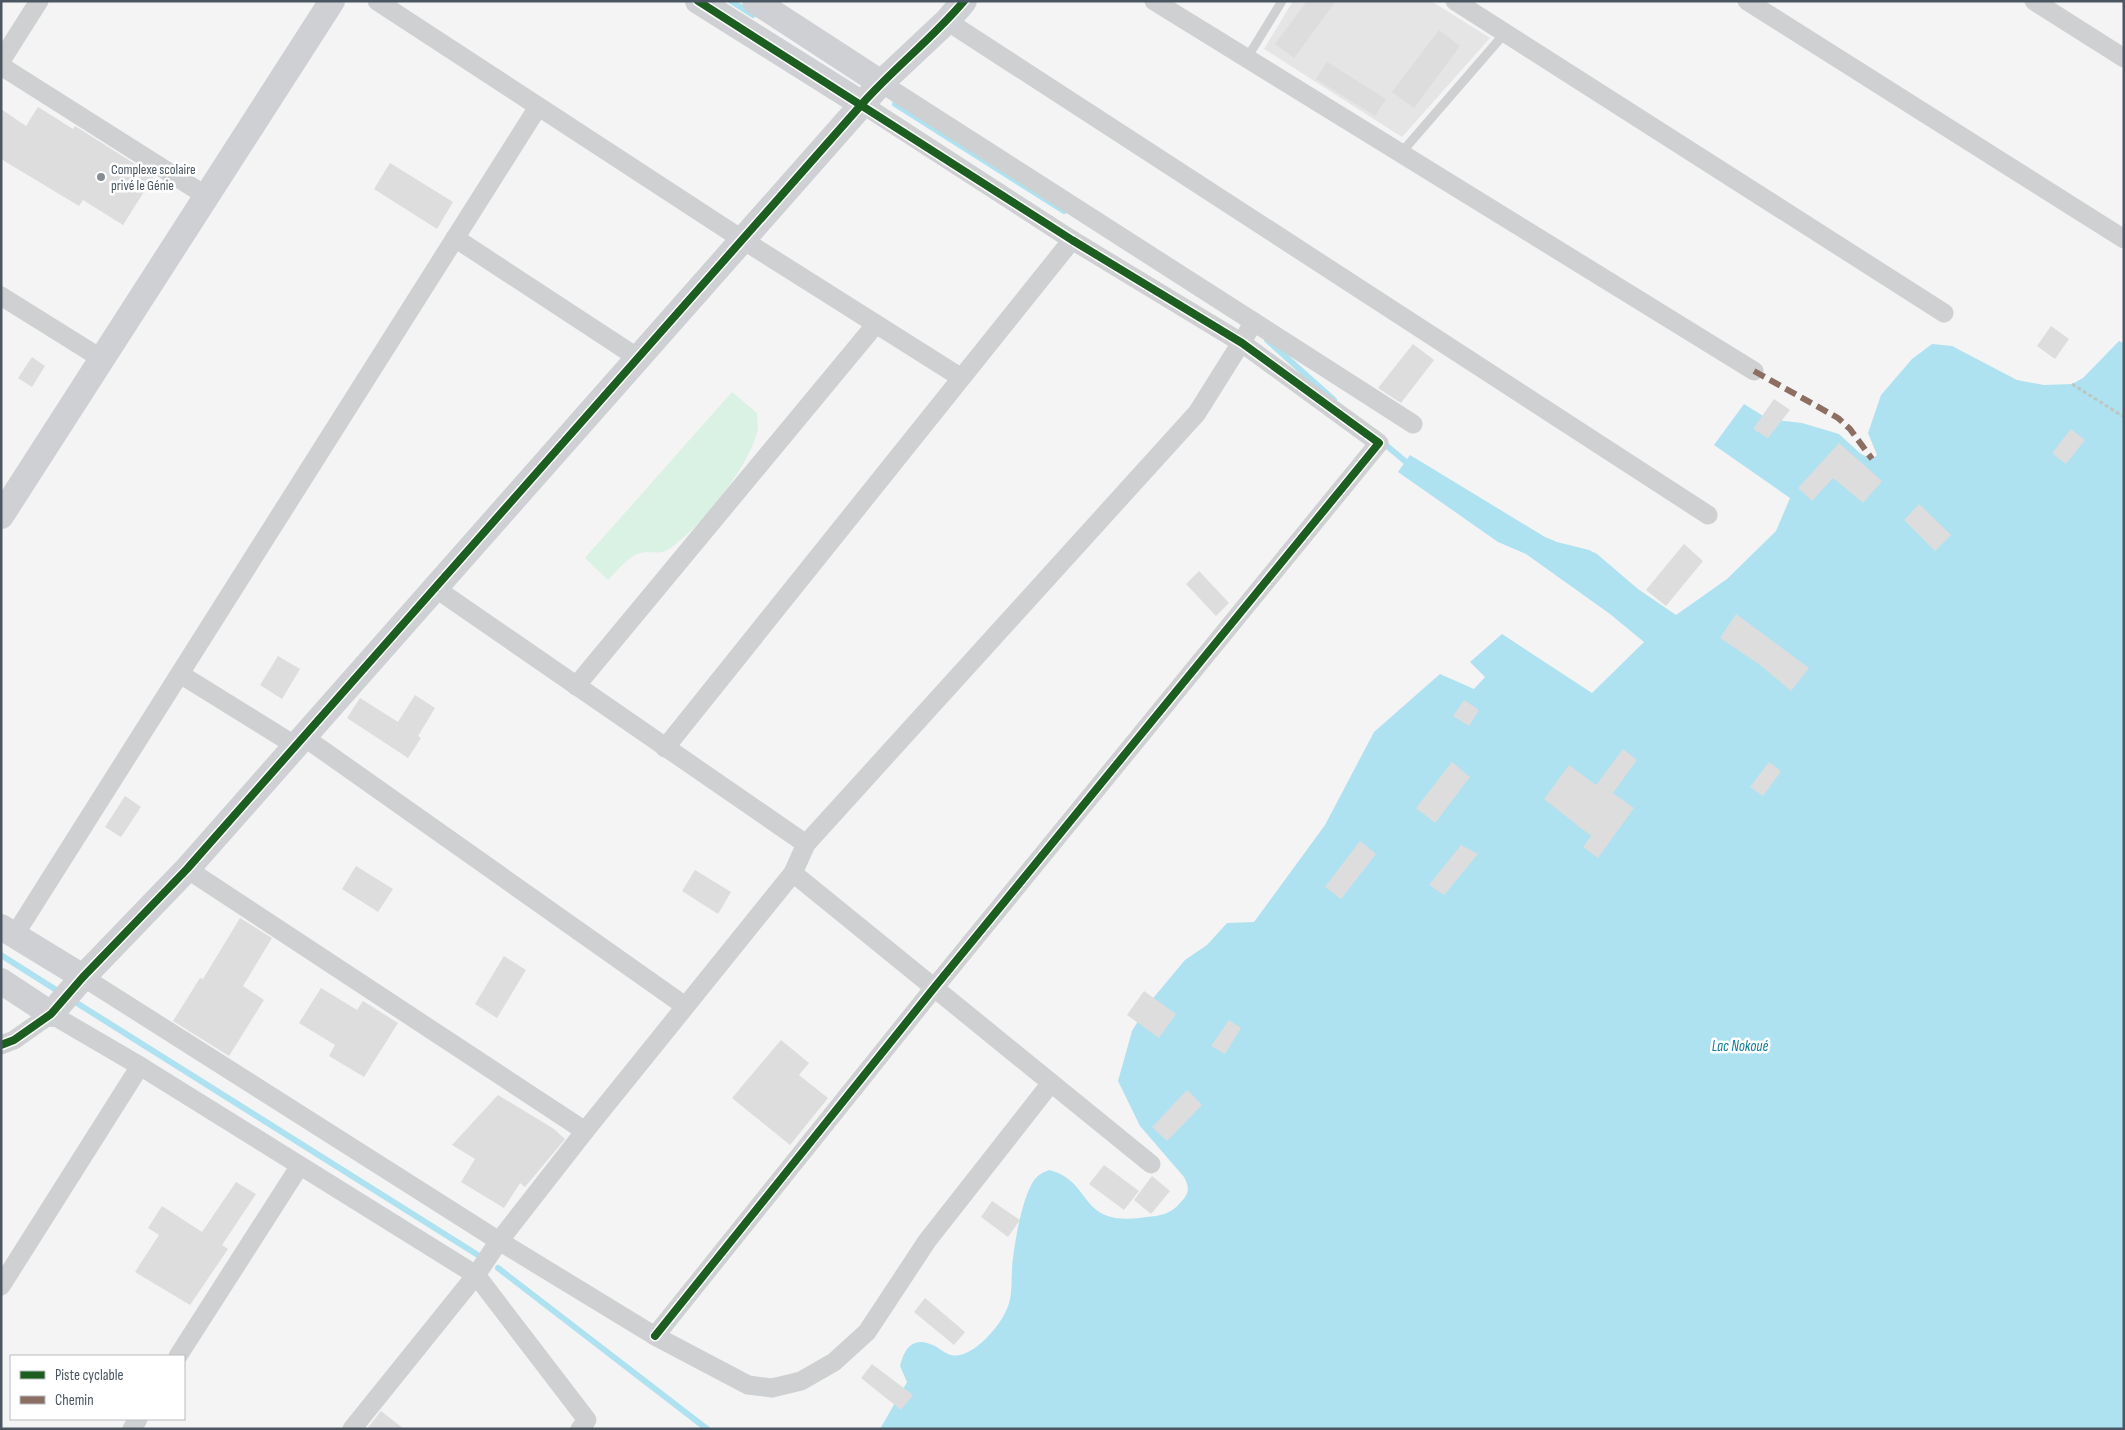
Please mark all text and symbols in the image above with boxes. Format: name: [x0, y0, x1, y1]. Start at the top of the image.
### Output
place label: Complexe scolaire privé le Génie: [111, 161, 196, 194]
marker: Complexe scolaire privé le Génie: [95, 171, 107, 183]
water label: Lac Nokoué: [1712, 1037, 1768, 1056]
legend: [10, 1355, 185, 1420]
text: Piste cyclable: [55, 1366, 124, 1385]
text: Chemin: [55, 1391, 94, 1410]

